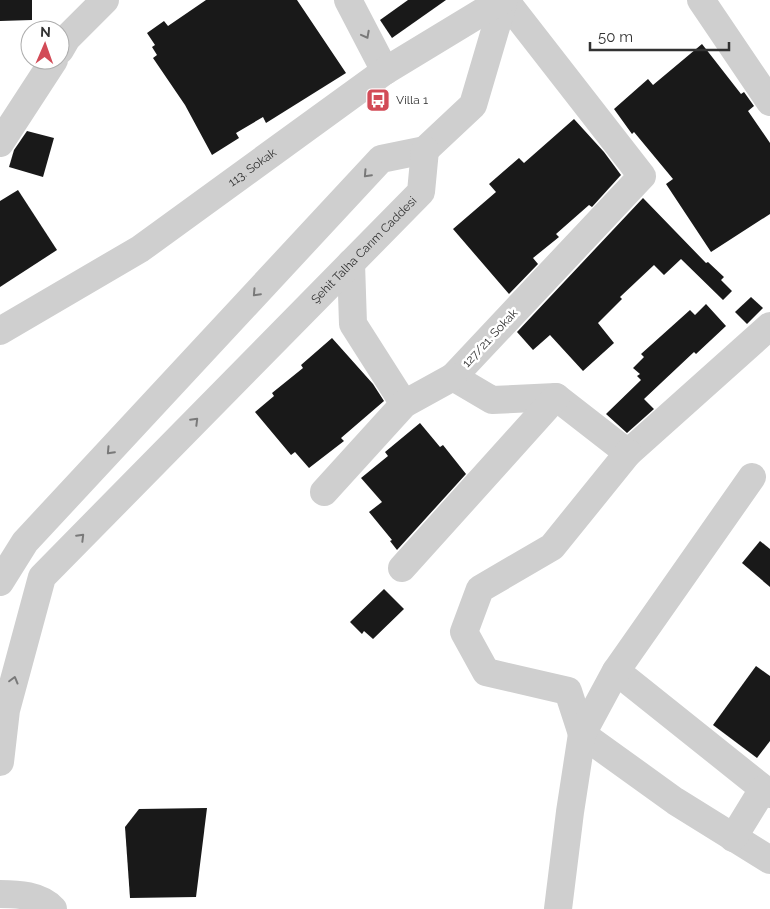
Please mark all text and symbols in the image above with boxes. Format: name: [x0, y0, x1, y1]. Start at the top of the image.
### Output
north arrow: [20, 20, 70, 70]
scale bar: [590, 20, 729, 52]
text: N: [40, 24, 51, 40]
text: 50 m: [598, 28, 633, 46]
one-way arrow: [360, 30, 370, 39]
bus stop icon: Villa 1: [365, 87, 391, 113]
place label: Villa 1: [396, 93, 428, 107]
street label: 113. Sokak: [226, 145, 279, 189]
one-way arrow: [364, 169, 373, 178]
street label: Şehit Talha Carım Caddesi: [308, 194, 419, 306]
one-way arrow: [253, 288, 262, 297]
street label: 127/21. Sokak: [459, 306, 521, 370]
one-way arrow: [190, 418, 199, 427]
one-way arrow: [107, 445, 116, 454]
one-way arrow: [75, 534, 84, 543]
one-way arrow: [9, 676, 19, 684]

